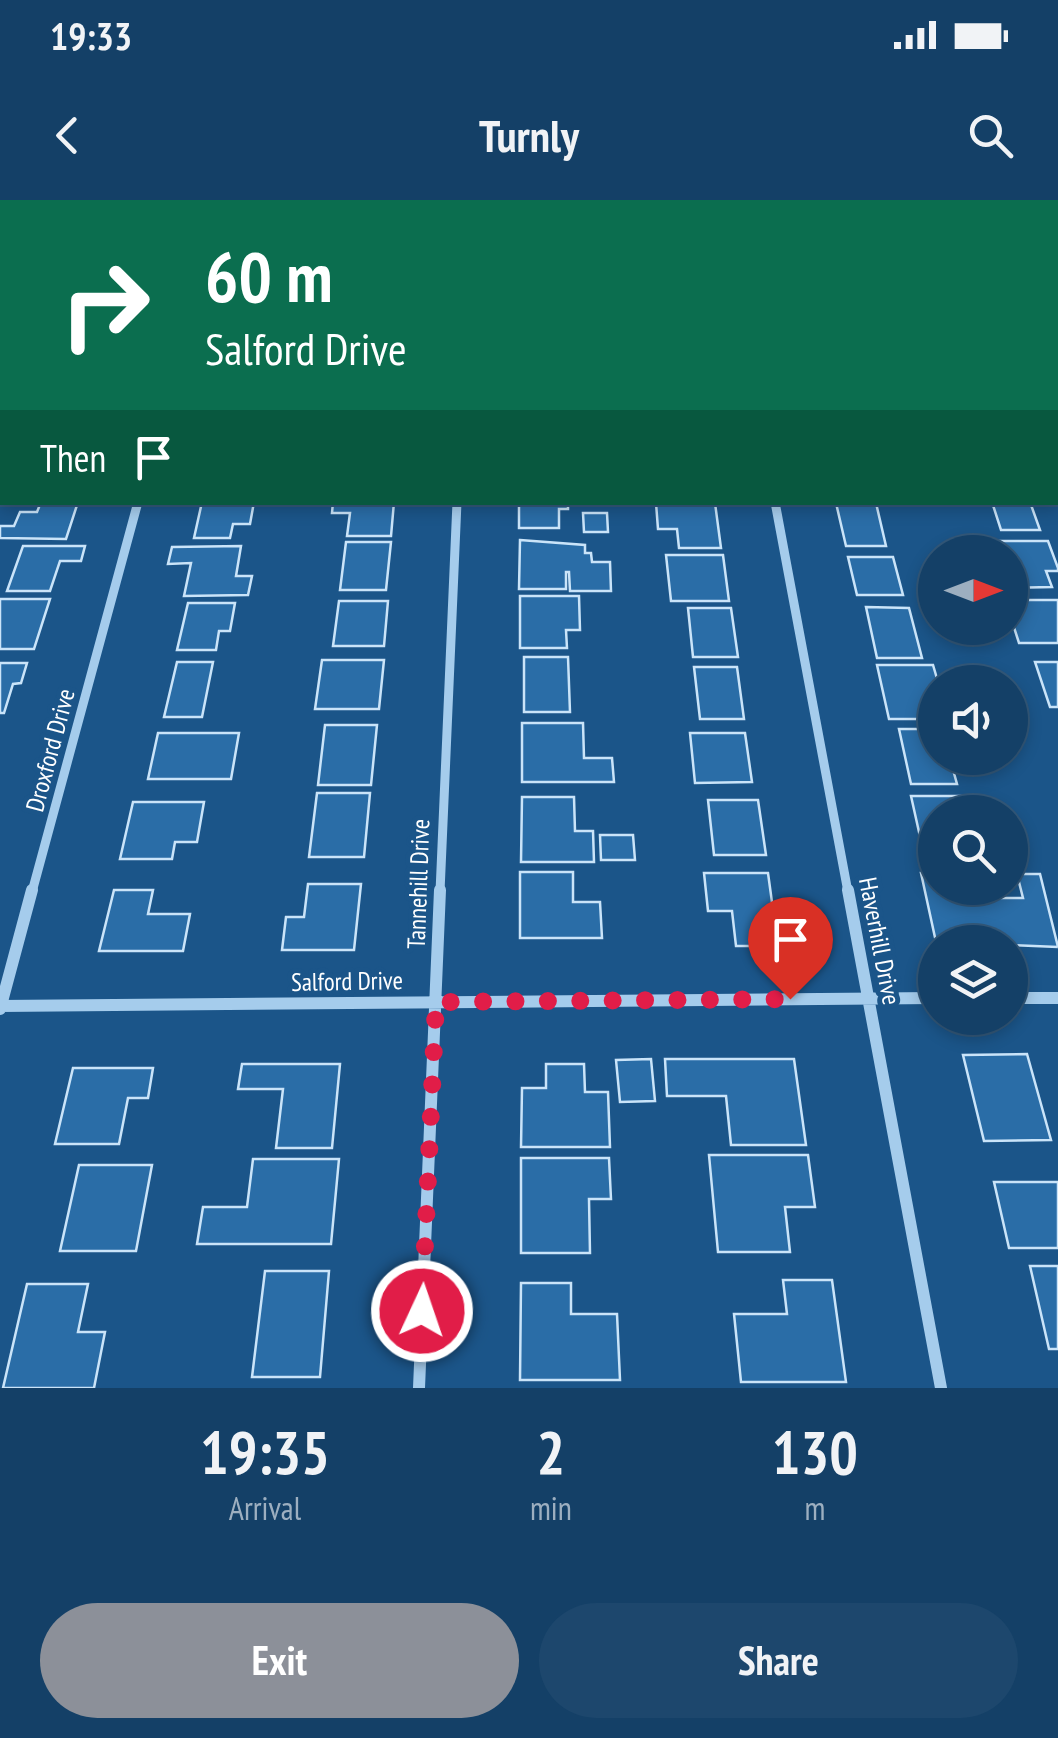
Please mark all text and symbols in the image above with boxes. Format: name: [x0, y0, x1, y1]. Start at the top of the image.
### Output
text: 19:33: [50, 11, 132, 60]
text: Turnly: [479, 106, 579, 164]
icon: back: [40, 108, 95, 163]
icon: search: [963, 108, 1018, 163]
text: 60 m: [205, 231, 333, 321]
icon: right: [40, 240, 170, 370]
text: Salford Drive: [205, 319, 407, 377]
icon: arrive: [126, 430, 181, 485]
text: Then: [40, 433, 106, 482]
north arrow: [918, 535, 1028, 645]
map controls: [918, 535, 1028, 1035]
button: sound: [918, 665, 1028, 775]
street label: Droxford Drive: [18, 685, 82, 815]
button: search: [918, 795, 1028, 905]
street label: Tannehill Drive: [400, 818, 436, 950]
street label: Haverhill Drive: [852, 875, 908, 1007]
pin: [748, 897, 833, 1000]
icon: arrive: [763, 912, 818, 967]
button: layers: [918, 925, 1028, 1035]
street label: Salford Drive: [291, 964, 403, 998]
position arrow: [370, 1259, 474, 1363]
text: 19:35: [200, 1413, 330, 1491]
text: 2: [537, 1413, 565, 1491]
text: 130: [772, 1413, 858, 1491]
text: Arrival: [229, 1487, 301, 1529]
text: min: [530, 1487, 572, 1529]
text: m: [804, 1487, 825, 1529]
button: Exit: [40, 1603, 519, 1718]
button: Share: [539, 1603, 1018, 1718]

